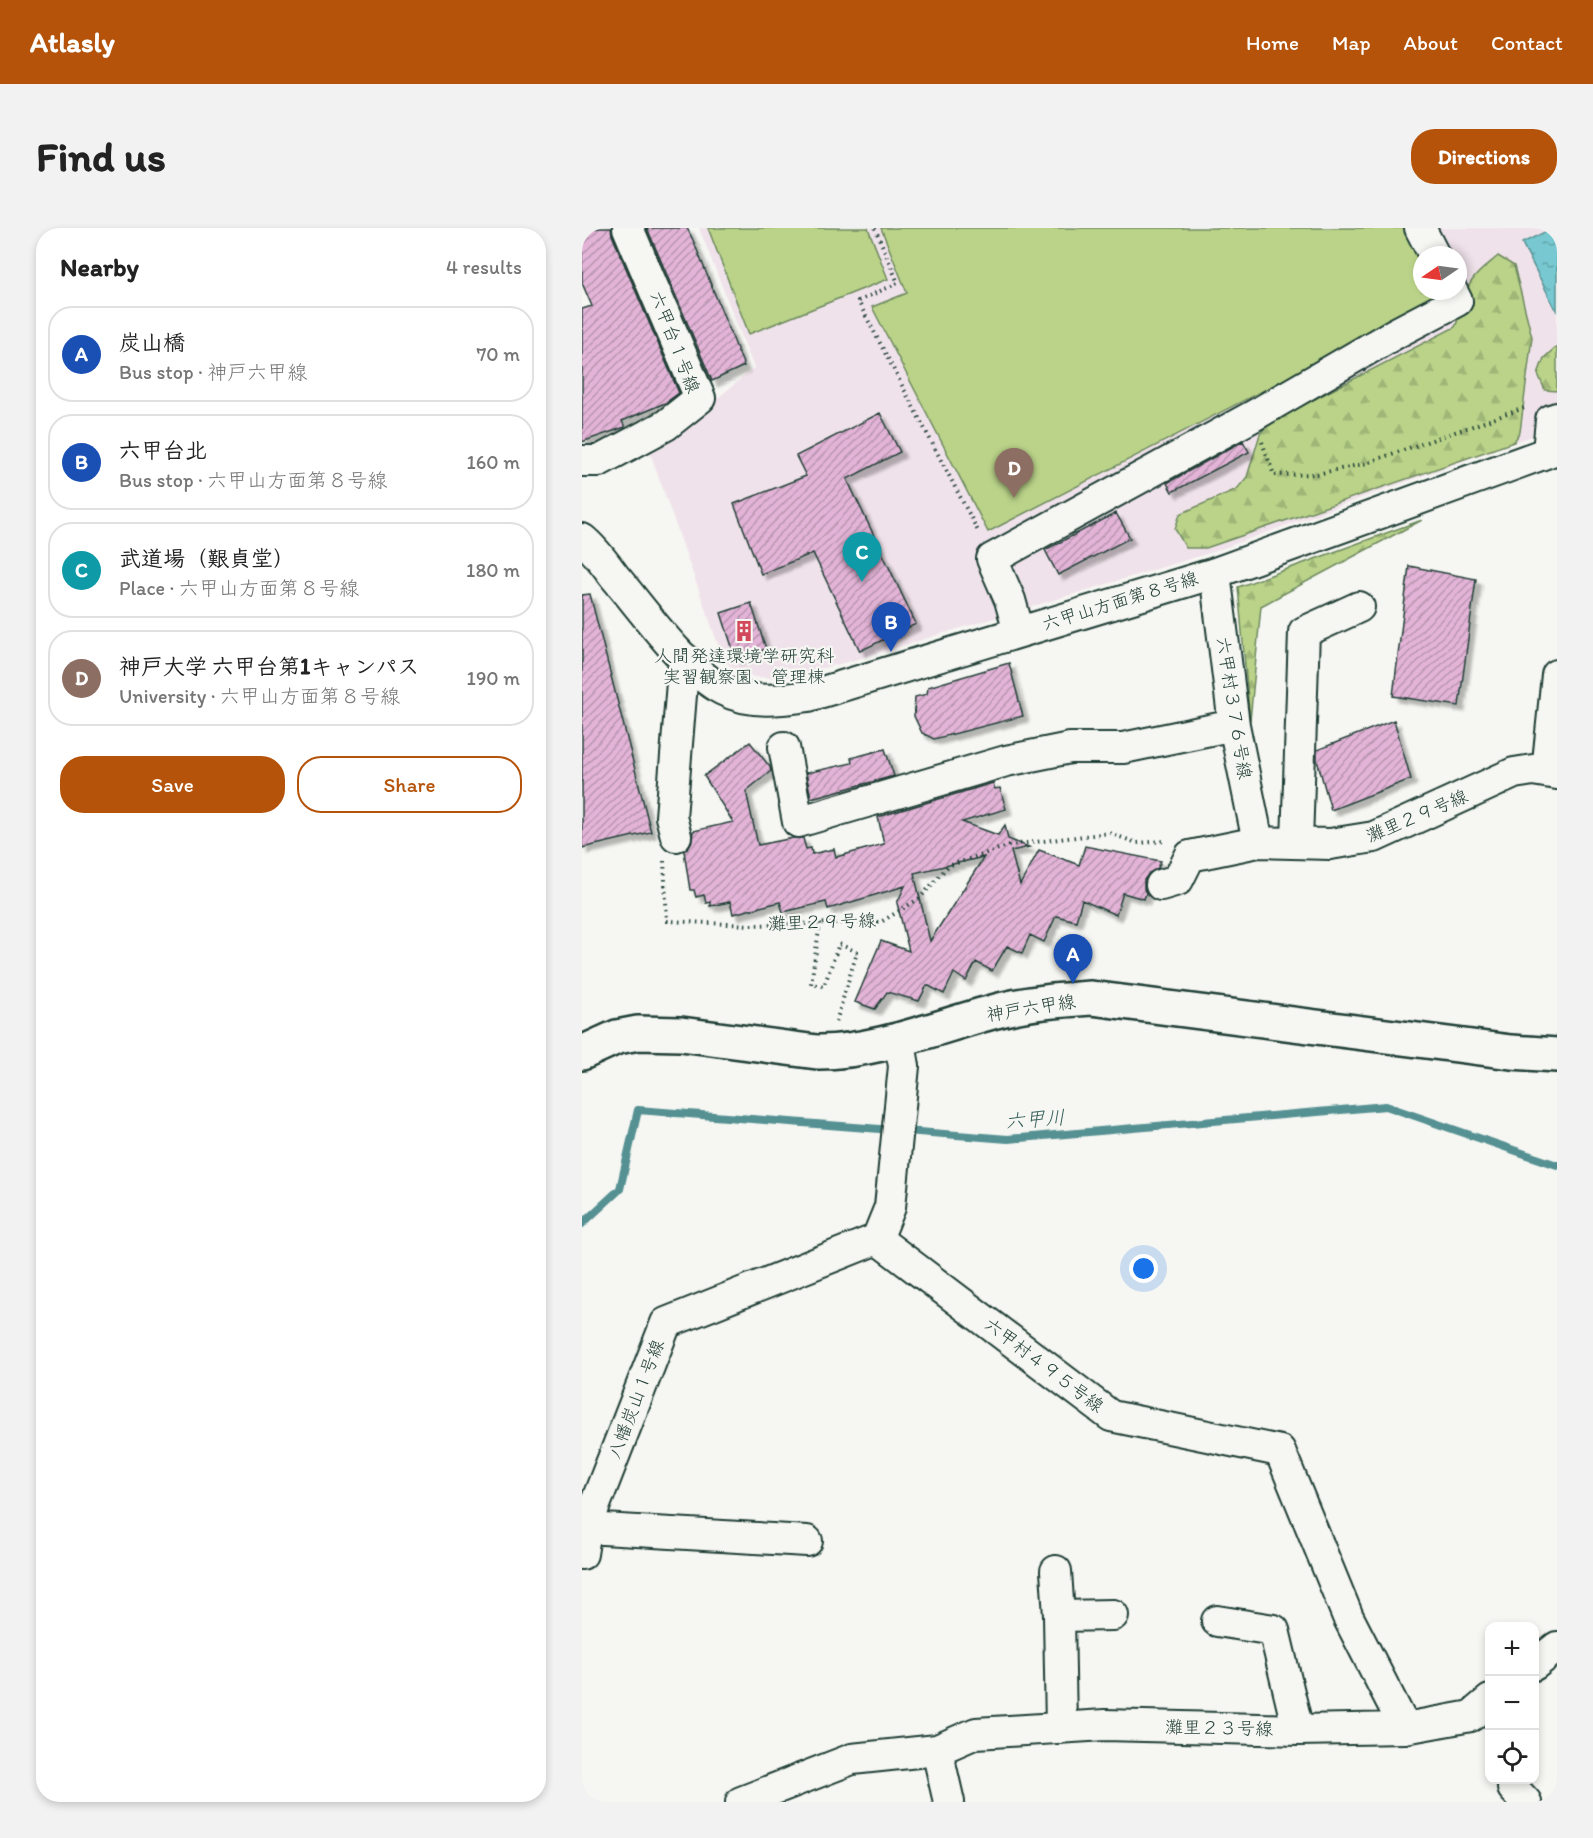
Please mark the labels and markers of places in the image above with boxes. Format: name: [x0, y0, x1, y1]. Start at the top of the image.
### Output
pin: D: [994, 448, 1034, 498]
pin: C: [842, 532, 882, 582]
pin: B: [872, 602, 910, 652]
building icon: 人間発達環境学研究科 実習観察園、管理棟: [732, 619, 756, 643]
place label: 人間発達環境学研究科 実習観察園、管理棟: [654, 645, 834, 688]
pin: A: [1054, 934, 1092, 984]

